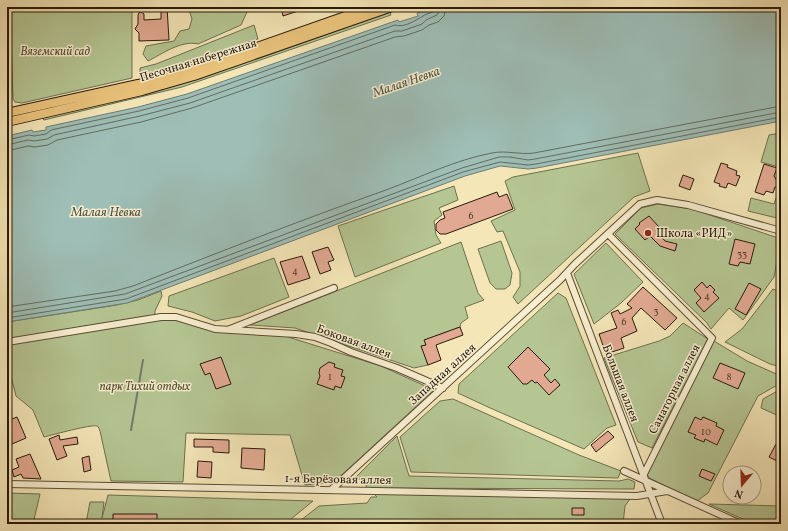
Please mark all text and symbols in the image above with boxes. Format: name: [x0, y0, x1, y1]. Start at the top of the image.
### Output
street label: Песочная набережная: [138, 36, 259, 86]
park label: Вяземский сад: [20, 44, 90, 60]
water label: Малая Невка: [370, 63, 443, 103]
water label: Малая Невка: [70, 204, 141, 222]
house number: 6: [468, 209, 474, 223]
place label: Школа «РИД»: [656, 226, 732, 242]
marker: Школа «РИД»: [643, 228, 653, 238]
house number: 33: [737, 247, 747, 261]
house number: 4: [292, 264, 298, 278]
house number: 4: [704, 289, 710, 303]
house number: 3: [653, 304, 659, 318]
house number: 6: [621, 315, 627, 329]
street label: Боковая аллея: [314, 321, 393, 363]
street label: Западная аллея: [406, 340, 480, 409]
street label: Большая аллея: [598, 342, 642, 424]
street label: Санаторная аллея: [645, 342, 704, 437]
house number: 1: [328, 370, 332, 384]
house number: 8: [726, 370, 732, 384]
park label: парк Тихий отдых: [100, 379, 191, 395]
house number: 10: [701, 425, 711, 439]
north arrow: [722, 465, 762, 505]
street label: 1-я Берёзовая аллея: [284, 471, 392, 489]
text: N: [733, 485, 745, 501]

